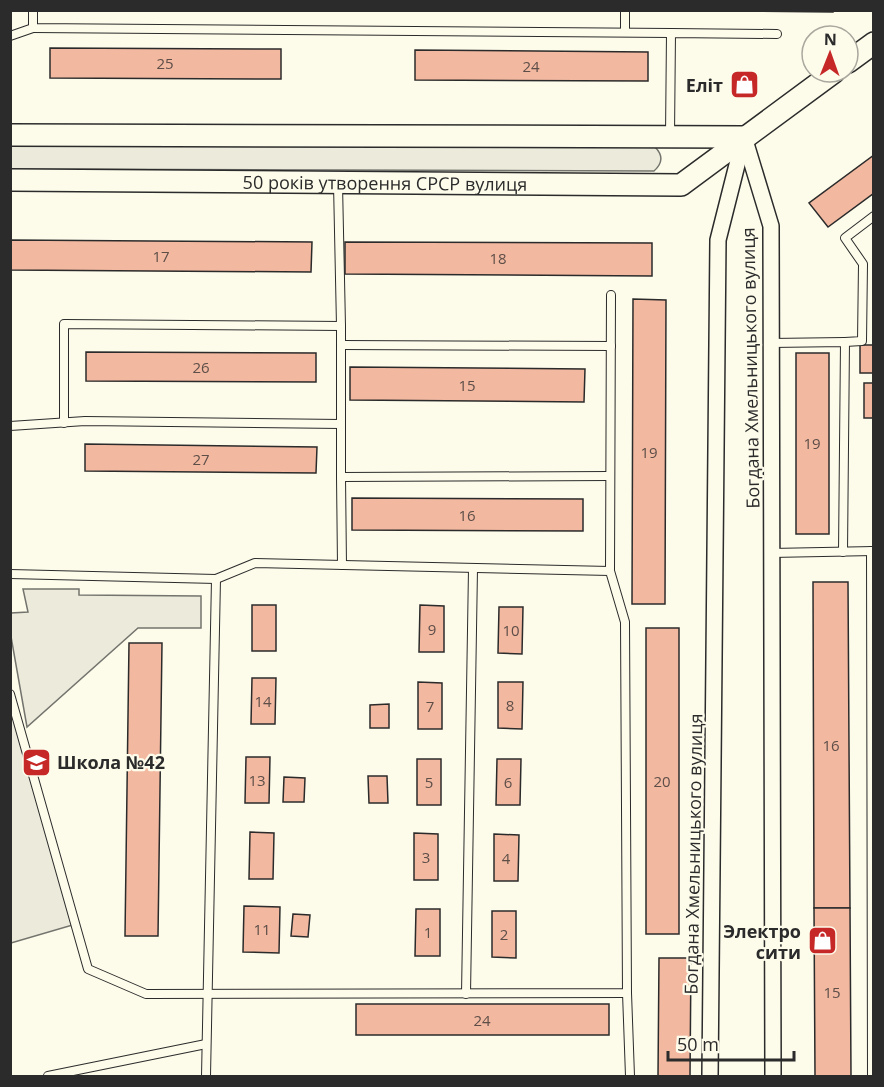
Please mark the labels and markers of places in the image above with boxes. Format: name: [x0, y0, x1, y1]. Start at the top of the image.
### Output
shop icon: Еліт: [728, 69, 760, 101]
place label: Еліт: [686, 73, 723, 97]
school or university icon: Школа №42: [20, 746, 52, 778]
place label: Школа №42: [57, 750, 165, 774]
place label: Электро сити: [723, 919, 801, 964]
shop icon: Электро сити: [806, 925, 838, 957]

